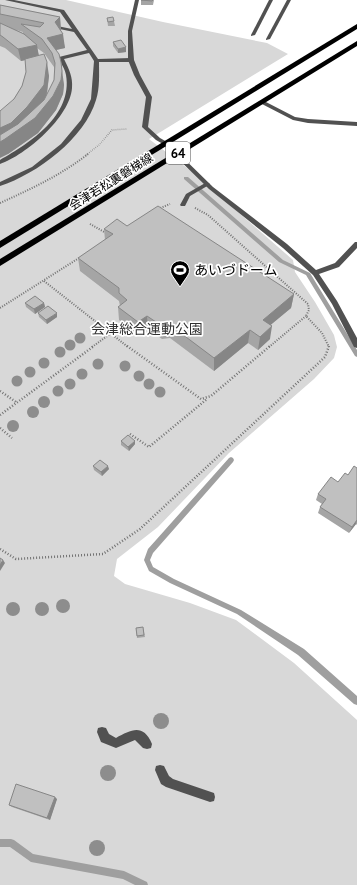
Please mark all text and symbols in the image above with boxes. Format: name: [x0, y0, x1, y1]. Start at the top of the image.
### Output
road number: 64: [166, 142, 190, 164]
street label: 会津若松裏磐梯線: [66, 150, 155, 213]
sports icon: あいづドーム: [169, 259, 191, 287]
place label: あいづドーム: [194, 261, 278, 279]
park label: 会津総合運動公園: [91, 320, 203, 338]

